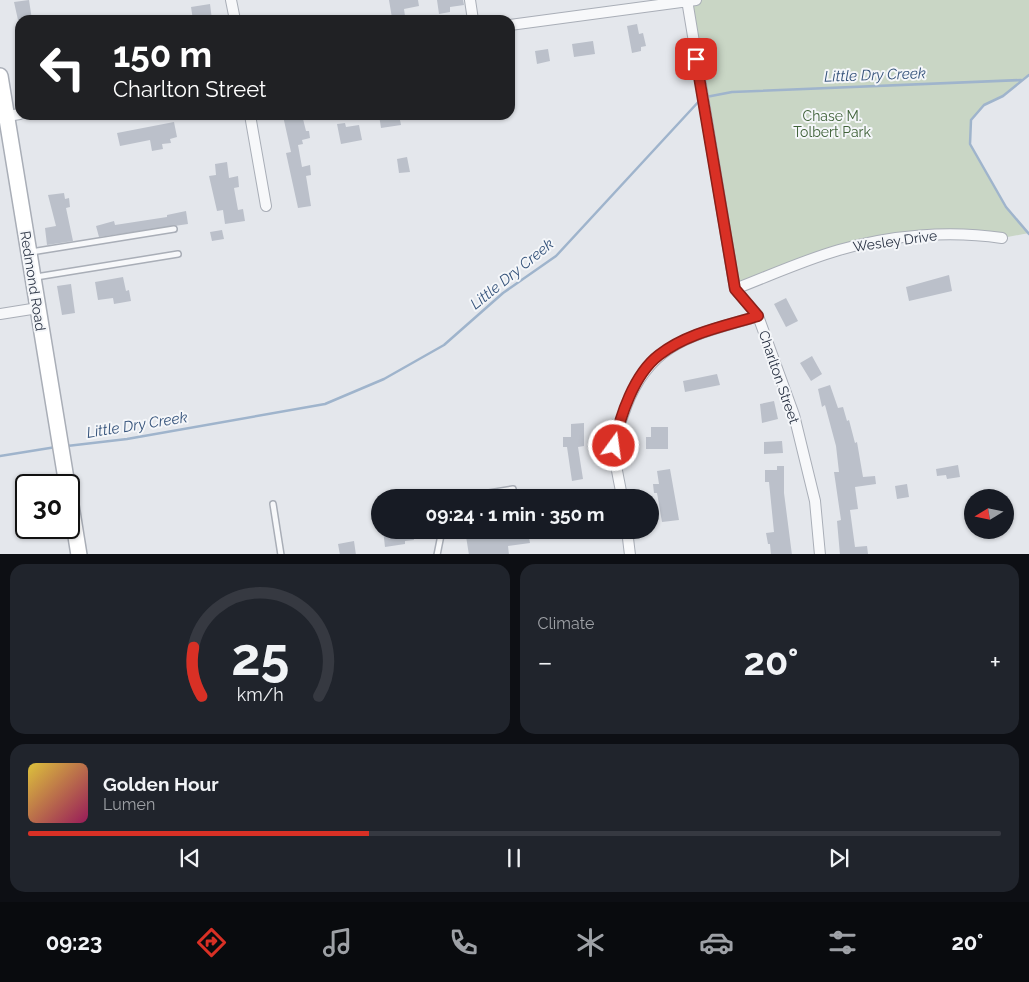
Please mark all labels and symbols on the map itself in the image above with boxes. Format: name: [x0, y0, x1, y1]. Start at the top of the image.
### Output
pin: [675, 38, 717, 80]
water label: Little Dry Creek: [824, 64, 926, 86]
park label: Chase M. Tolbert Park: [793, 108, 871, 140]
street label: Wesley Drive: [852, 227, 938, 255]
street label: Redmond Road: [17, 230, 49, 332]
water label: Little Dry Creek: [467, 235, 557, 313]
street label: Charlton Street: [756, 328, 803, 426]
water label: Little Dry Creek: [85, 408, 189, 442]
position arrow: [587, 419, 639, 471]
speed limit sign: 30: [15, 474, 80, 539]
north arrow: [964, 489, 1014, 539]

